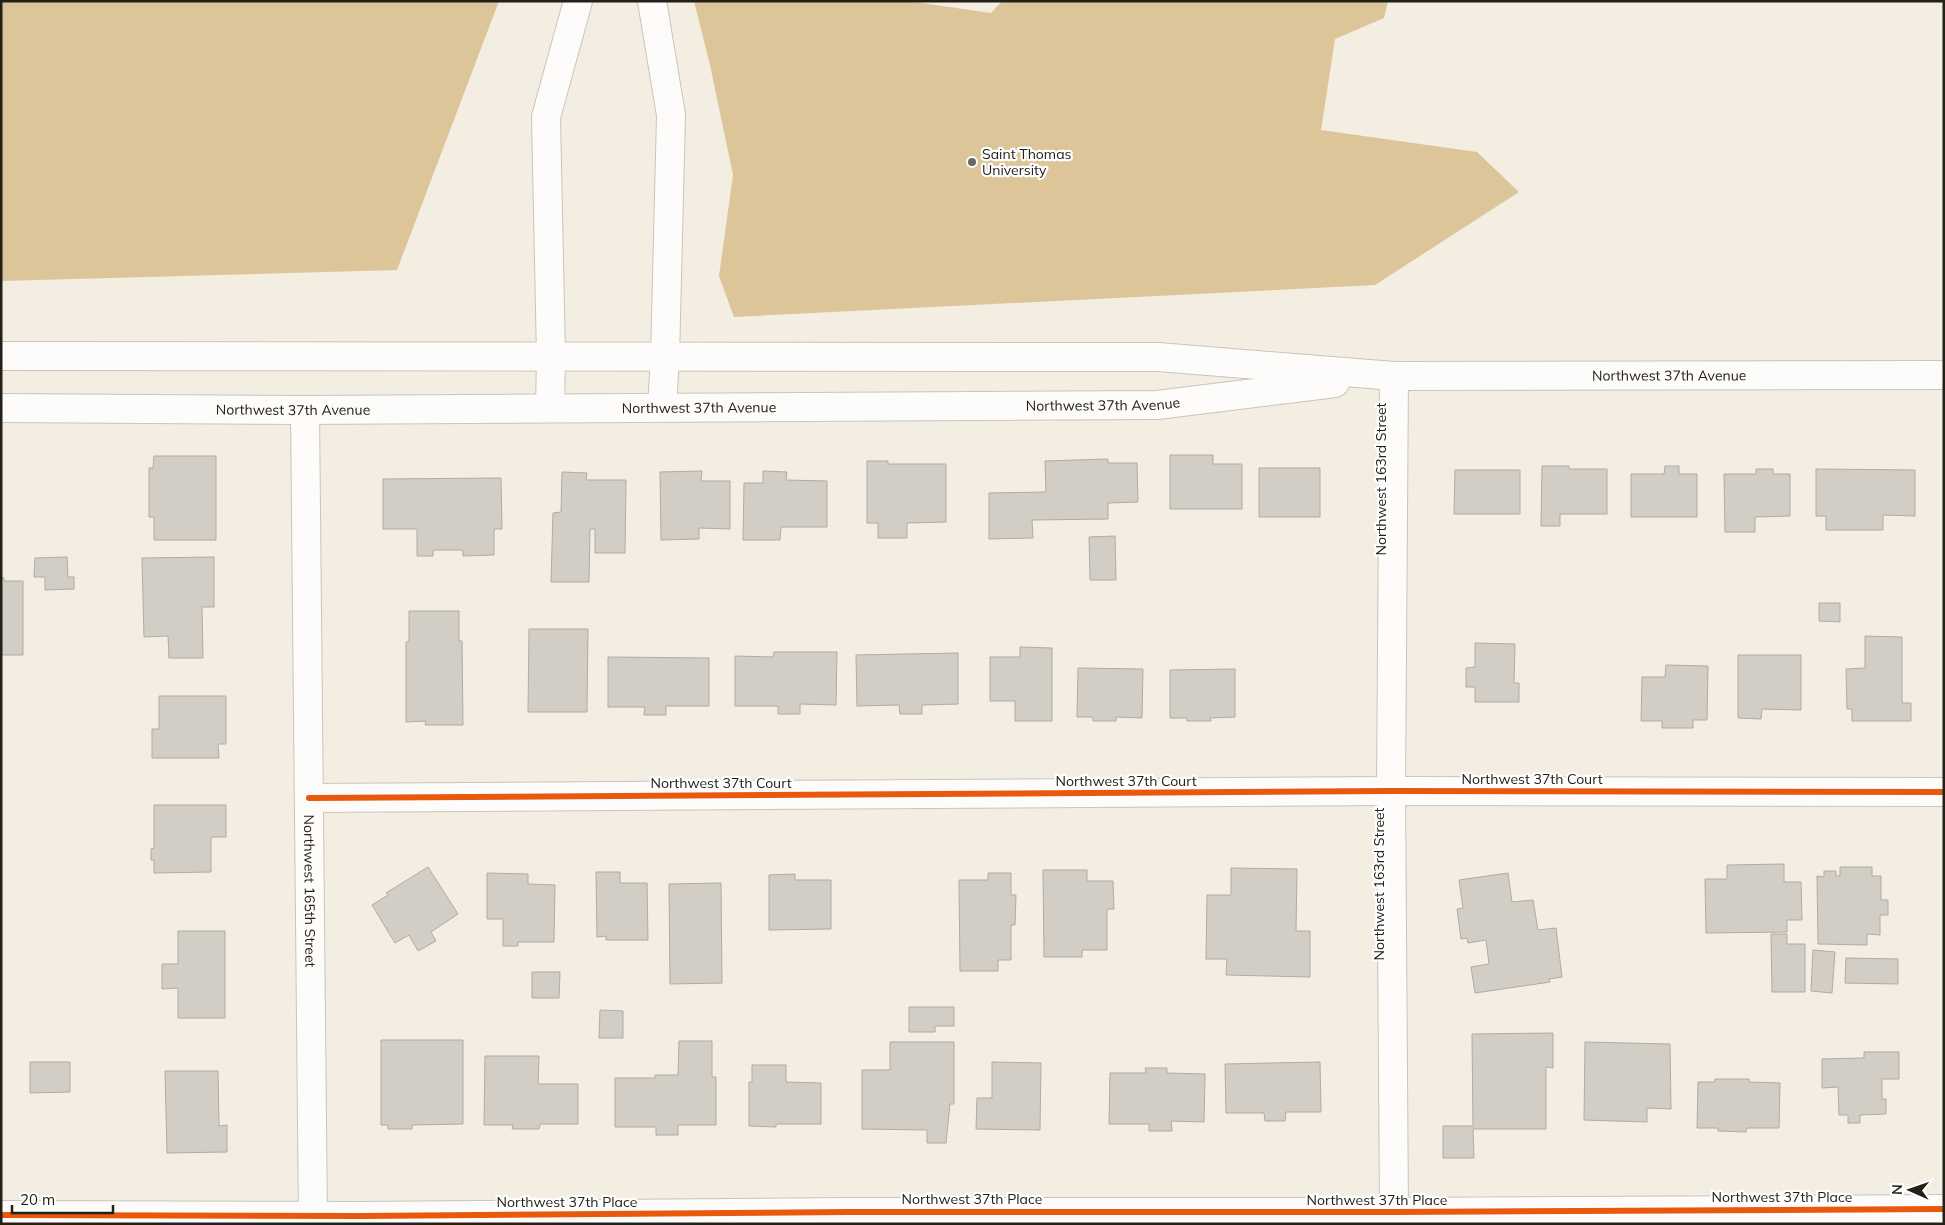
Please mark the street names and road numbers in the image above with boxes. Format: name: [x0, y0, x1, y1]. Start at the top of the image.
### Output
street label: Northwest 37th Avenue: [1592, 366, 1747, 385]
street label: Northwest 37th Avenue: [1026, 393, 1181, 415]
street label: Northwest 37th Avenue: [622, 398, 776, 417]
street label: Northwest 37th Avenue: [216, 400, 370, 419]
street label: Northwest 163rd Street: [1372, 402, 1390, 556]
street label: Northwest 37th Court: [1461, 770, 1603, 788]
street label: Northwest 37th Court: [1055, 772, 1197, 790]
street label: Northwest 37th Court: [650, 774, 792, 792]
street label: Northwest 163rd Street: [1370, 807, 1388, 961]
street label: Northwest 165th Street: [300, 814, 319, 968]
street label: Northwest 37th Place: [1712, 1188, 1852, 1206]
street label: Northwest 37th Place: [902, 1190, 1042, 1208]
street label: Northwest 37th Place: [1307, 1191, 1447, 1209]
street label: Northwest 37th Place: [497, 1193, 637, 1211]

